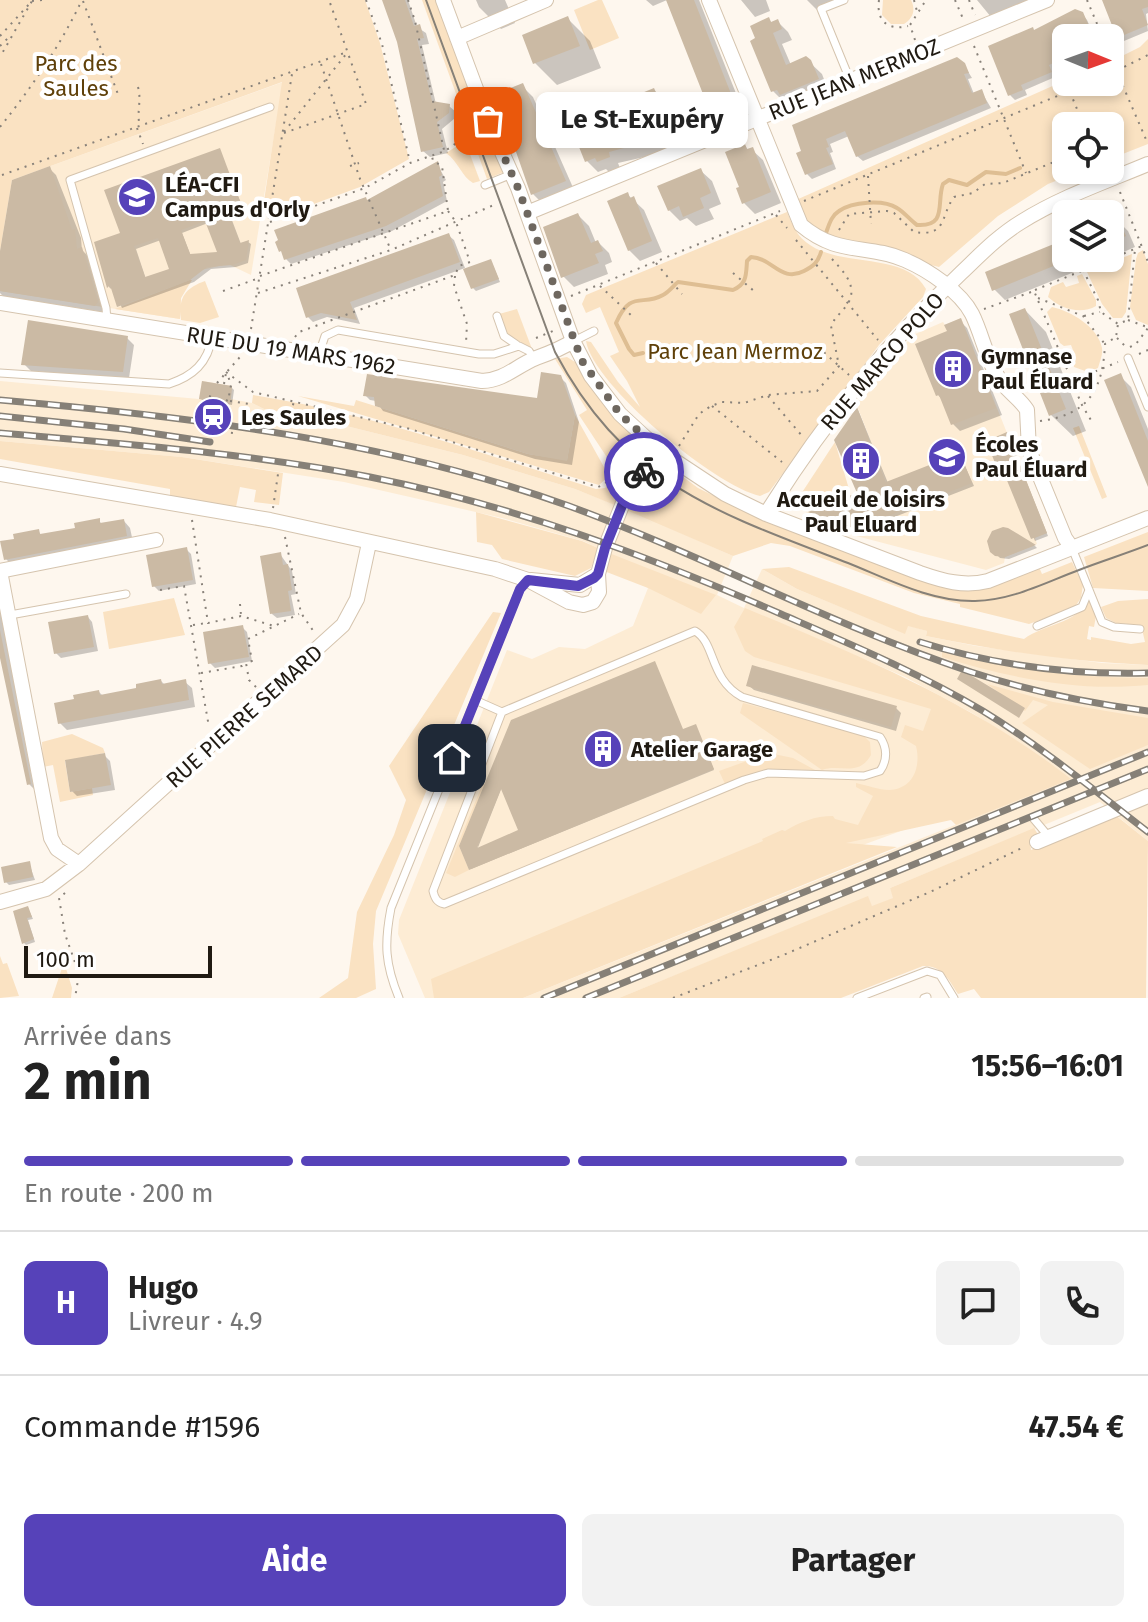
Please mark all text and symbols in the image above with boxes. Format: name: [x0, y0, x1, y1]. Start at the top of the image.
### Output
north arrow: [1052, 24, 1124, 96]
map controls: [1052, 24, 1124, 272]
street label: RUE JEAN MERMOZ: [765, 33, 944, 126]
park label: Parc des Saules: [34, 50, 118, 102]
pin: [454, 87, 522, 155]
callout: Le St-Exupéry: [536, 93, 748, 149]
icon: bag: [466, 99, 510, 143]
text: Le St-Exupéry: [560, 104, 724, 135]
button: locate: [1052, 112, 1124, 184]
place label: LÉA-CFI Campus d'Orly: [165, 171, 310, 223]
school or university icon: LÉA-CFI Campus d'Orly: [116, 176, 158, 218]
button: layers: [1052, 200, 1124, 272]
street label: RUE MARCO POLO: [815, 287, 950, 436]
street label: RUE DU 19 MARS 1962: [185, 321, 397, 380]
park label: Parc Jean Mermoz: [647, 338, 823, 365]
place label: Gymnase Paul Éluard: [981, 343, 1093, 395]
building icon: Gymnase Paul Éluard: [932, 348, 974, 390]
station icon: Les Saules: [192, 396, 234, 438]
place label: Les Saules: [241, 404, 347, 431]
place label: Écoles Paul Éluard: [975, 431, 1087, 483]
courier: [604, 432, 684, 512]
school or university icon: Écoles Paul Éluard: [926, 436, 968, 478]
building icon: Accueil de loisirs Paul Eluard: [840, 440, 882, 482]
icon: bike: [622, 450, 666, 494]
place label: Accueil de loisirs Paul Eluard: [776, 486, 945, 538]
street label: RUE PIERRE SEMARD: [160, 639, 328, 794]
pin: [418, 724, 486, 792]
building icon: Atelier Garage: [582, 728, 624, 770]
icon: home: [430, 736, 474, 780]
place label: Atelier Garage: [630, 736, 773, 763]
scale bar: [24, 942, 212, 978]
text: 100 m: [36, 946, 95, 973]
text: Arrivée dans: [24, 1021, 171, 1052]
text: 15:56–16:01: [971, 1048, 1124, 1084]
text: 2 min: [24, 1050, 152, 1113]
text: En route · 200 m: [24, 1178, 214, 1209]
button: chat: [936, 1261, 1020, 1345]
button: phone: [1040, 1261, 1124, 1345]
text: Hugo: [128, 1270, 199, 1306]
text: H: [56, 1285, 76, 1321]
text: Livreur · 4.9: [128, 1306, 263, 1337]
text: Commande #1596: [24, 1409, 260, 1445]
text: 47.54 €: [1028, 1409, 1124, 1445]
button: Aide: [24, 1514, 566, 1606]
button: Partager: [582, 1514, 1124, 1606]

